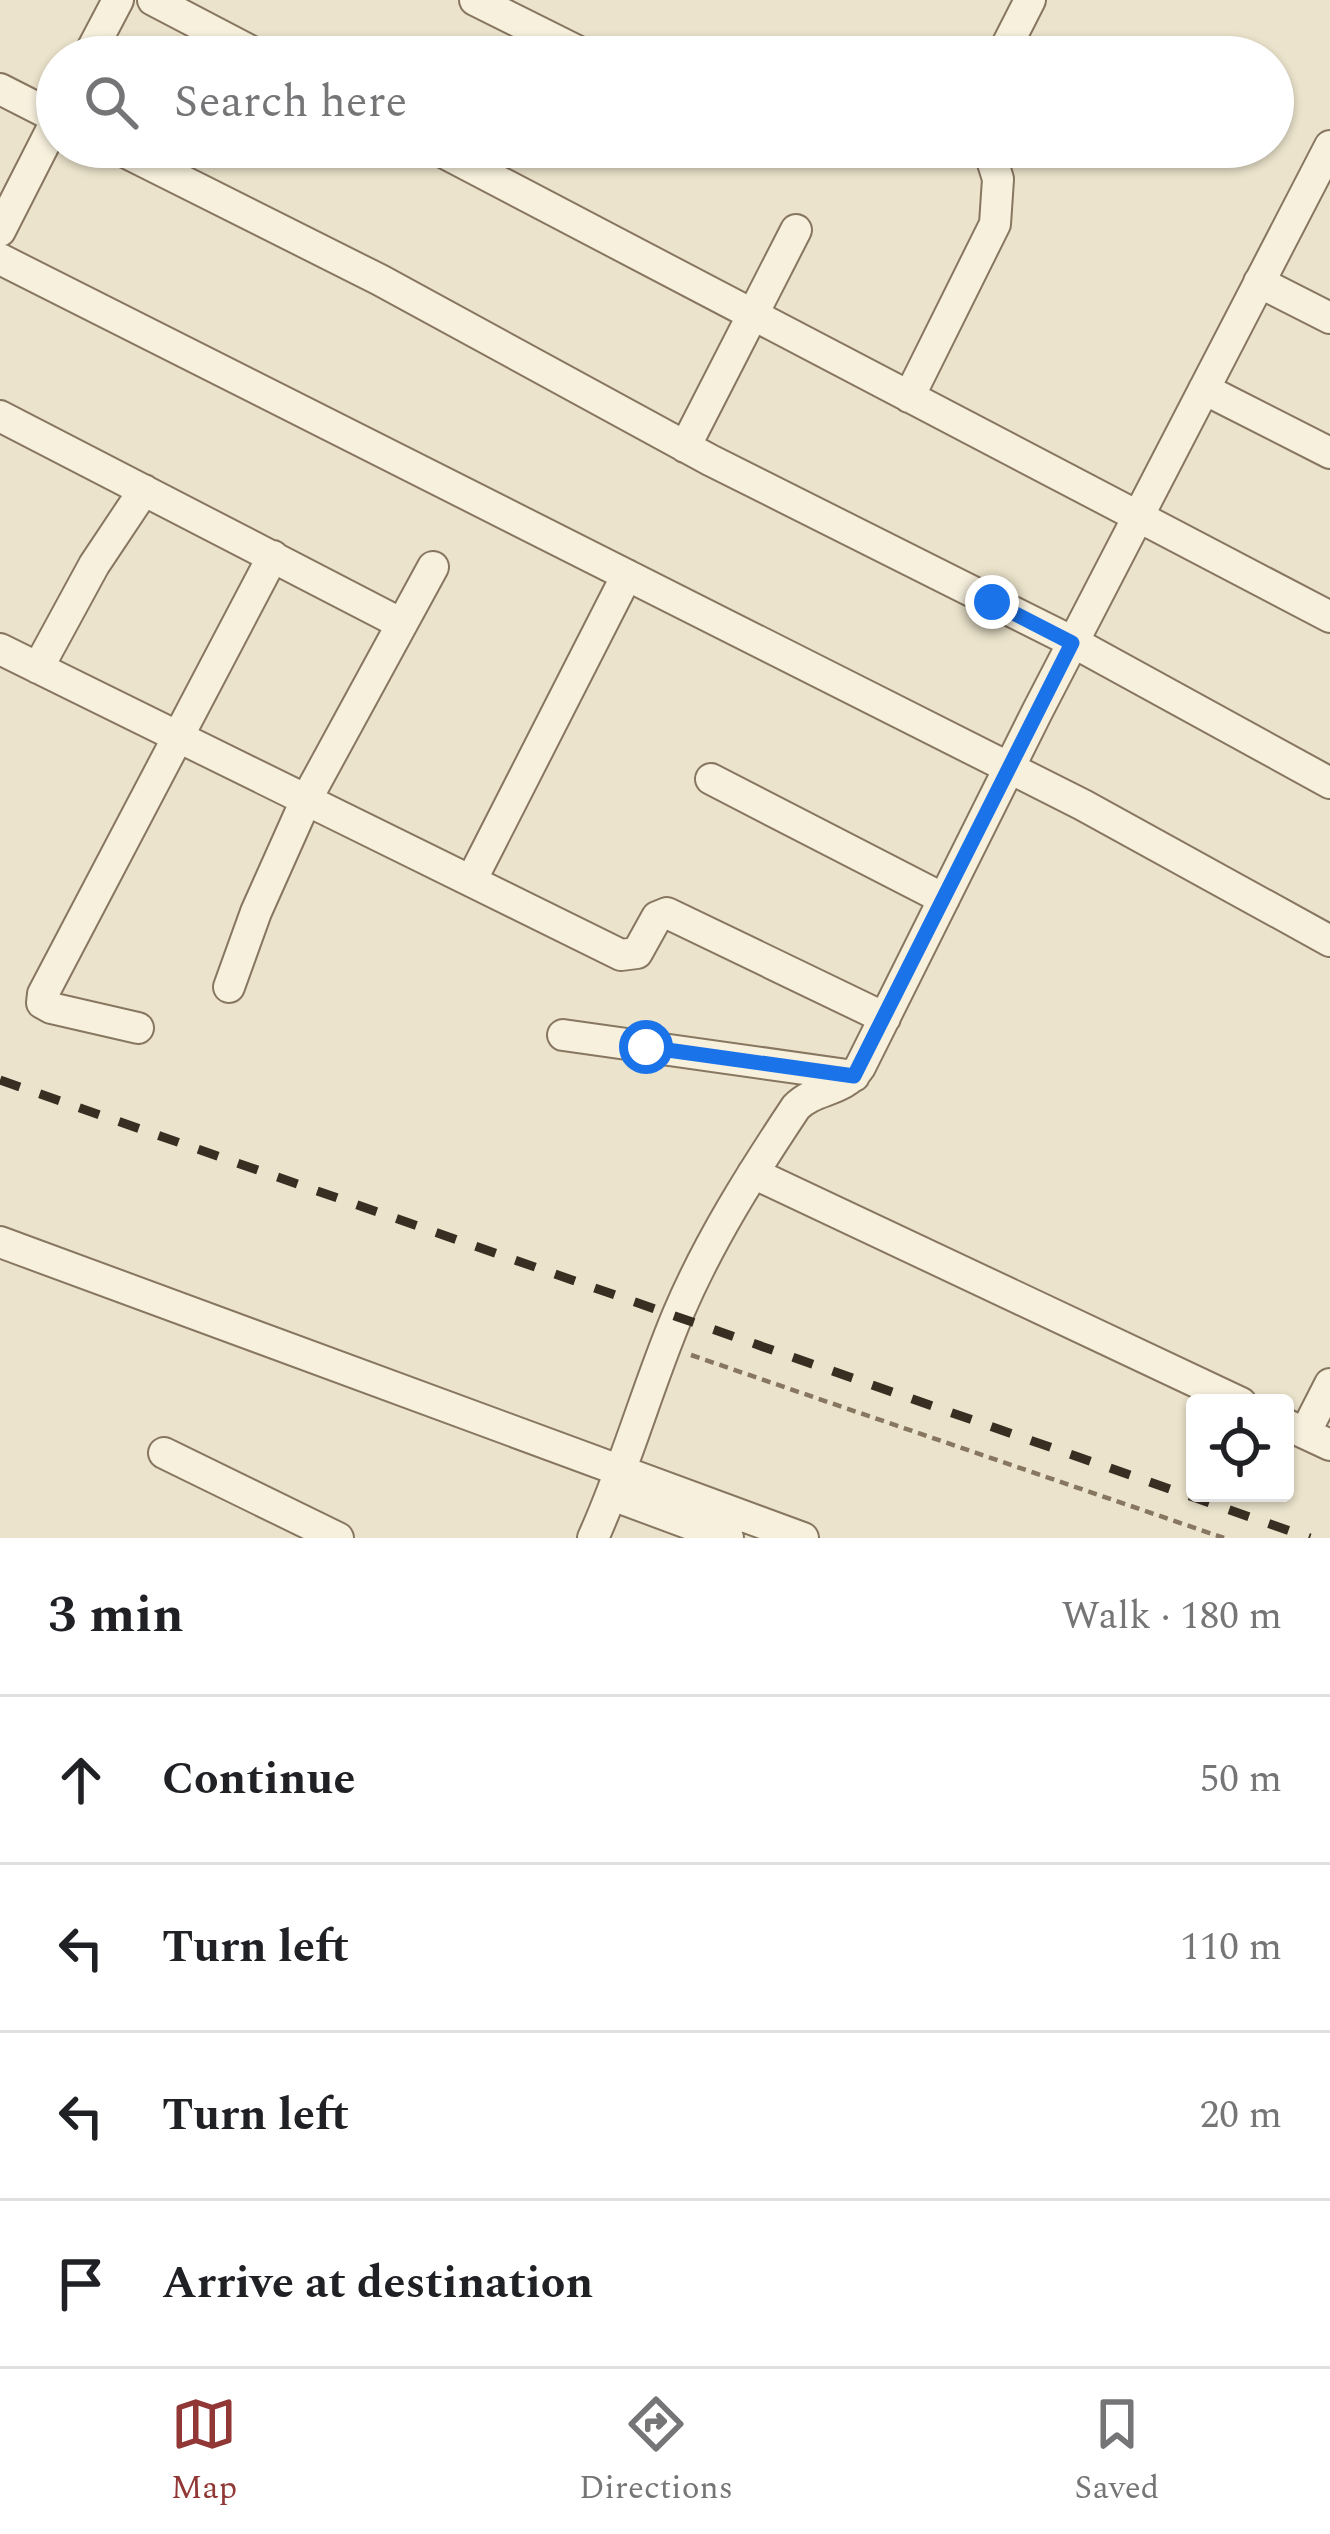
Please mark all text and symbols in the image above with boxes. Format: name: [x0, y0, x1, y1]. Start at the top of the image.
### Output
search box: [36, 36, 1294, 168]
text: Search here: [174, 68, 407, 137]
icon: search: [78, 69, 144, 135]
route end: [965, 575, 1019, 629]
route start: [619, 1020, 673, 1074]
map controls: [1186, 1394, 1294, 1502]
button: locate: [1186, 1394, 1294, 1502]
text: 3 min: [48, 1577, 184, 1655]
text: Walk · 180 m: [1061, 1587, 1282, 1646]
text: Continue: [162, 1745, 355, 1814]
icon: ahead: [48, 1747, 114, 1813]
text: 50 m: [1200, 1750, 1282, 1809]
text: Turn left: [162, 1913, 349, 1982]
icon: left: [48, 1915, 114, 1981]
text: 110 m: [1180, 1918, 1282, 1977]
text: Turn left: [162, 2081, 349, 2150]
icon: left: [48, 2083, 114, 2149]
text: 20 m: [1200, 2086, 1282, 2145]
text: Arrive at destination: [162, 2249, 593, 2318]
icon: arrive: [48, 2251, 114, 2317]
tab: Map: [171, 2391, 237, 2513]
tab: Directions: [579, 2391, 733, 2513]
tab: Saved: [1075, 2391, 1159, 2513]

